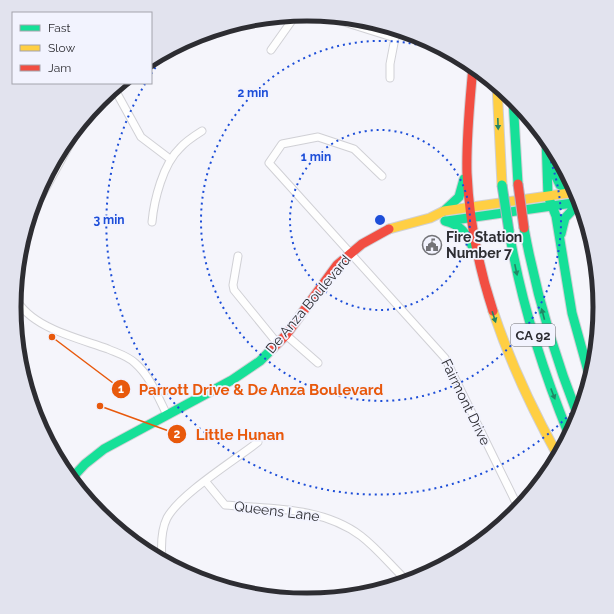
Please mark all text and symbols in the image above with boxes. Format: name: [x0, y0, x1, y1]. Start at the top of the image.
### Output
legend: [12, 12, 152, 84]
text: Fast: [48, 21, 71, 35]
text: Slow: [48, 41, 75, 55]
text: Jam: [48, 61, 71, 75]
text: 2 min: [237, 86, 269, 100]
one-way arrow: [494, 118, 501, 130]
text: 1 min: [301, 150, 331, 164]
text: 3 min: [93, 213, 125, 227]
centre of rings: [373, 213, 387, 227]
place label: Fire Station Number 7: [446, 229, 522, 261]
public building icon: Fire Station Number 7: [421, 234, 443, 256]
street label: De Anza Boulevard: [262, 252, 354, 356]
one-way arrow: [513, 263, 519, 276]
one-way arrow: [540, 307, 546, 319]
one-way arrow: [491, 311, 497, 323]
road number: CA 92: [511, 324, 555, 346]
street label: Fairmont Drive: [438, 356, 494, 448]
callout: Parrott Drive & De Anza Boulevard: [111, 376, 392, 403]
text: Parrott Drive & De Anza Boulevard: [139, 381, 383, 399]
text: 1: [118, 382, 124, 396]
one-way arrow: [550, 389, 556, 401]
callout: Little Hunan: [167, 421, 292, 448]
text: Little Hunan: [196, 426, 284, 444]
text: 2: [174, 427, 181, 441]
street label: Queens Lane: [233, 498, 321, 524]

